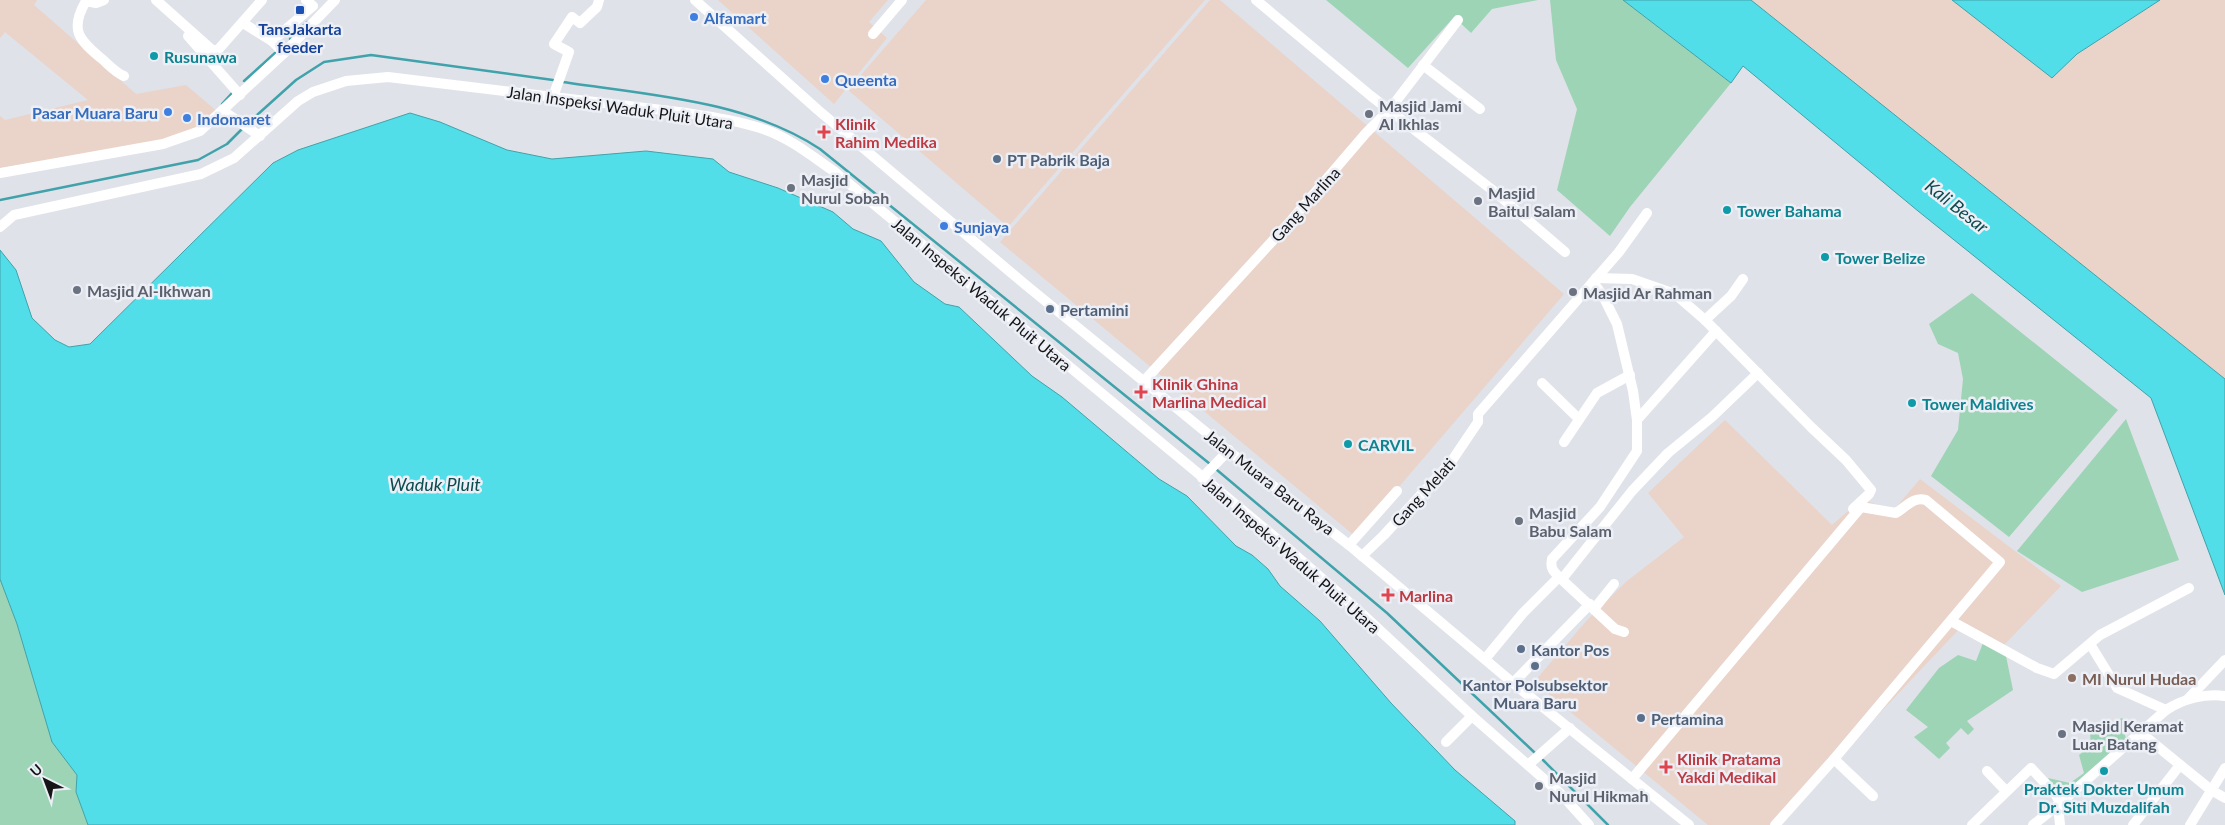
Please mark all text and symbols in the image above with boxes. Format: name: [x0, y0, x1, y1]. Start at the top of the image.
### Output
marker: TansJakarta feeder: [294, 4, 306, 16]
place label: Alfamart: [703, 8, 766, 27]
marker: Alfamart: [688, 11, 700, 23]
place label: TansJakarta feeder: [258, 19, 342, 56]
place label: Rusunawa: [164, 47, 237, 66]
marker: Rusunawa: [148, 50, 160, 62]
place label: Queenta: [835, 70, 897, 89]
marker: Queenta: [819, 73, 831, 85]
street label: Jalan Inspeksi Waduk Pluit Utara: [506, 82, 734, 132]
place label: Masjid Jami Al Ikhlas: [1378, 96, 1462, 133]
place label: Pasar Muara Baru: [32, 103, 158, 122]
marker: Pasar Muara Baru: [162, 106, 174, 118]
marker: Masjid Jami Al Ikhlas: [1363, 108, 1375, 120]
place label: Indomaret: [197, 109, 271, 128]
marker: Indomaret: [181, 112, 193, 124]
place label: Klinik Rahim Medika: [835, 114, 937, 151]
marker: Klinik Rahim Medika: [817, 125, 831, 139]
place label: PT Pabrik Baja: [1007, 150, 1110, 169]
marker: PT Pabrik Baja: [991, 153, 1003, 165]
street label: Gang Marlina: [1267, 163, 1343, 245]
place label: Masjid Nurul Sobah: [801, 170, 889, 207]
water label: Kali Besar: [1921, 175, 1994, 238]
marker: Masjid Nurul Sobah: [785, 182, 797, 194]
place label: Masjid Baitul Salam: [1488, 183, 1576, 220]
marker: Masjid Baitul Salam: [1472, 195, 1484, 207]
place label: Tower Bahama: [1737, 201, 1842, 220]
marker: Tower Bahama: [1721, 204, 1733, 216]
street label: Jalan Inspeksi Waduk Pluit Utara: [889, 213, 1075, 375]
place label: Sunjaya: [954, 217, 1009, 236]
marker: Sunjaya: [938, 220, 950, 232]
place label: Tower Belize: [1835, 248, 1926, 267]
marker: Tower Belize: [1819, 251, 1831, 263]
place label: Masjid Al-Ikhwan: [87, 281, 211, 300]
place label: Masjid Ar Rahman: [1583, 283, 1712, 302]
marker: Masjid Al-Ikhwan: [71, 284, 83, 296]
marker: Masjid Ar Rahman: [1567, 286, 1579, 298]
place label: Pertamini: [1060, 300, 1129, 319]
marker: Pertamini: [1044, 303, 1056, 315]
place label: Klinik Ghina Marlina Medical: [1152, 374, 1266, 411]
marker: Klinik Ghina Marlina Medical: [1134, 385, 1148, 399]
place label: Tower Maldives: [1922, 394, 2033, 413]
marker: Tower Maldives: [1906, 397, 1918, 409]
street label: Jalan Muara Baru Raya: [1201, 426, 1339, 538]
place label: CARVIL: [1358, 435, 1414, 454]
marker: CARVIL: [1342, 438, 1354, 450]
street label: Gang Melati: [1387, 454, 1459, 530]
water label: Waduk Pluit: [389, 473, 481, 495]
street label: Jalan Inspeksi Waduk Pluit Utara: [1200, 473, 1384, 637]
place label: Masjid Babu Salam: [1529, 503, 1612, 540]
marker: Masjid Babu Salam: [1513, 515, 1525, 527]
place label: Marlina: [1399, 586, 1453, 605]
marker: Marlina: [1381, 588, 1395, 602]
place label: Kantor Pos: [1531, 640, 1609, 659]
marker: Kantor Pos: [1515, 643, 1527, 655]
marker: Kantor Polsubsektor Muara Baru: [1529, 660, 1541, 672]
place label: MI Nurul Hudaa: [2082, 669, 2196, 688]
marker: MI Nurul Hudaa: [2066, 672, 2078, 684]
place label: Kantor Polsubsektor Muara Baru: [1462, 675, 1608, 712]
place label: Pertamina: [1651, 709, 1724, 728]
marker: Pertamina: [1635, 712, 1647, 724]
place label: Masjid Keramat Luar Batang: [2072, 716, 2183, 753]
marker: Masjid Keramat Luar Batang: [2056, 728, 2068, 740]
place label: Klinik Pratama Yakdi Medikal: [1676, 749, 1781, 786]
north arrow: [20, 755, 70, 805]
text: U: [26, 760, 46, 780]
marker: Klinik Pratama Yakdi Medikal: [1659, 760, 1673, 774]
marker: Praktek Dokter Umum Dr. Siti Muzdalifah: [2098, 765, 2110, 777]
place label: Masjid Nurul Hikmah: [1549, 768, 1648, 805]
place label: Praktek Dokter Umum Dr. Siti Muzdalifah: [2024, 779, 2184, 816]
marker: Masjid Nurul Hikmah: [1533, 780, 1545, 792]

